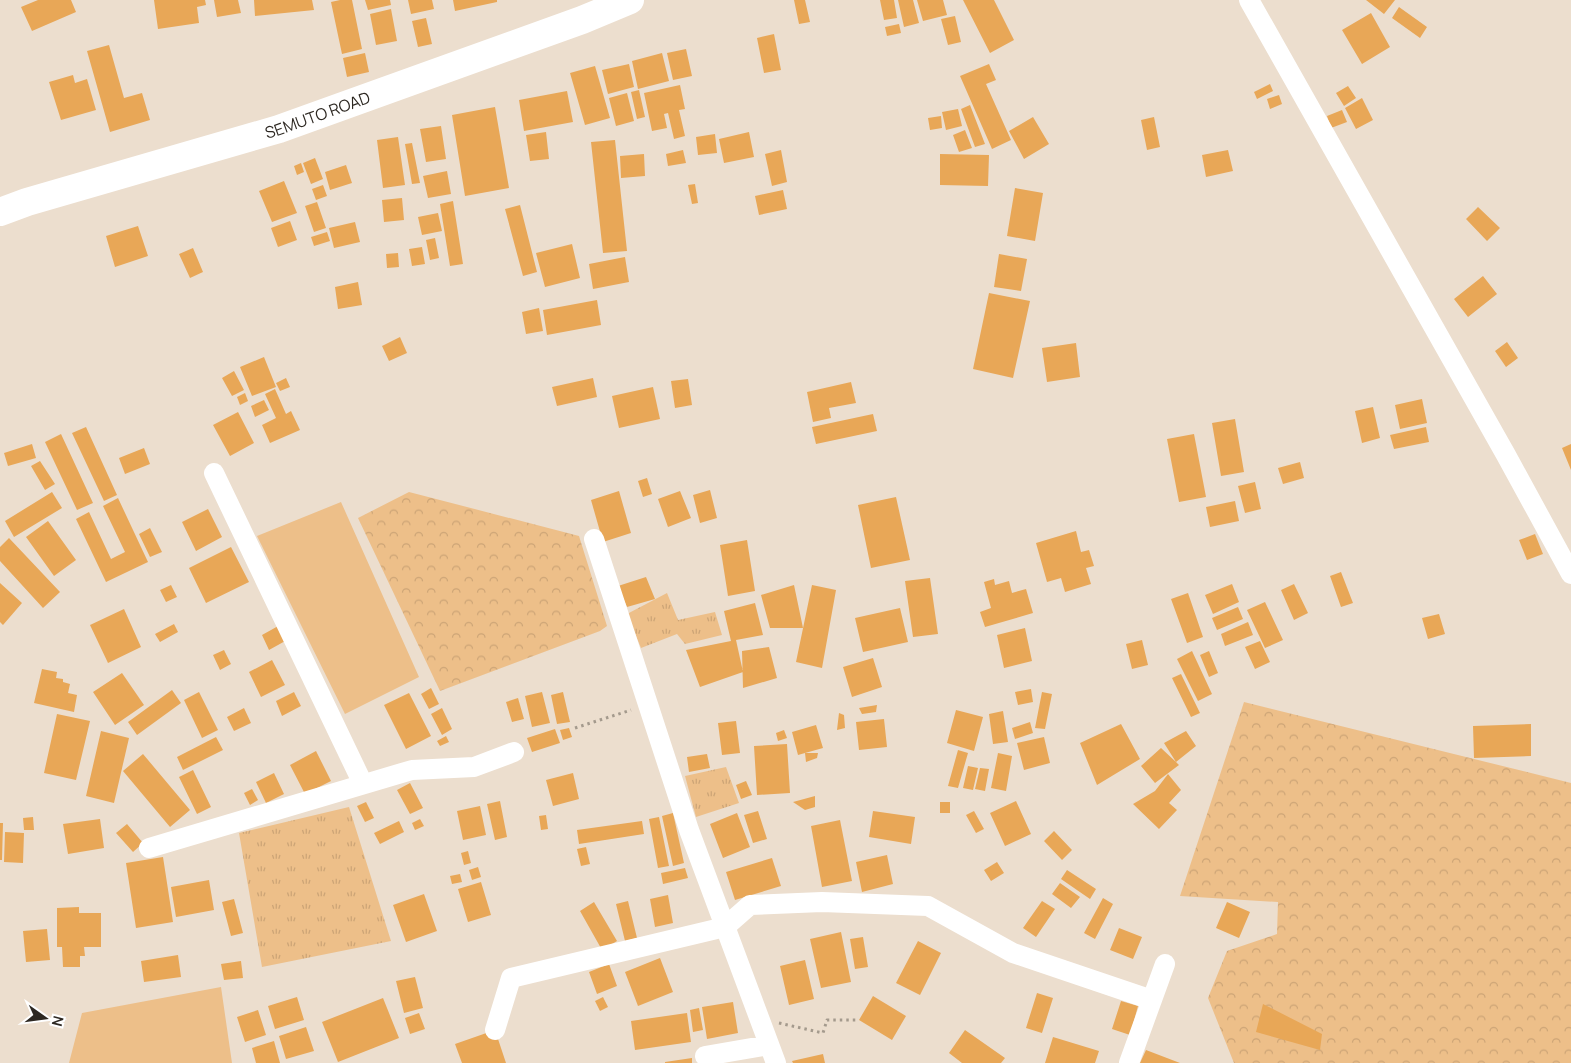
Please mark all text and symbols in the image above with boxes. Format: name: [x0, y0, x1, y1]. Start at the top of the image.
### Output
street label: SEMUTO ROAD: [262, 86, 373, 144]
north arrow: [20, 993, 70, 1043]
text: N: [48, 1014, 69, 1028]

